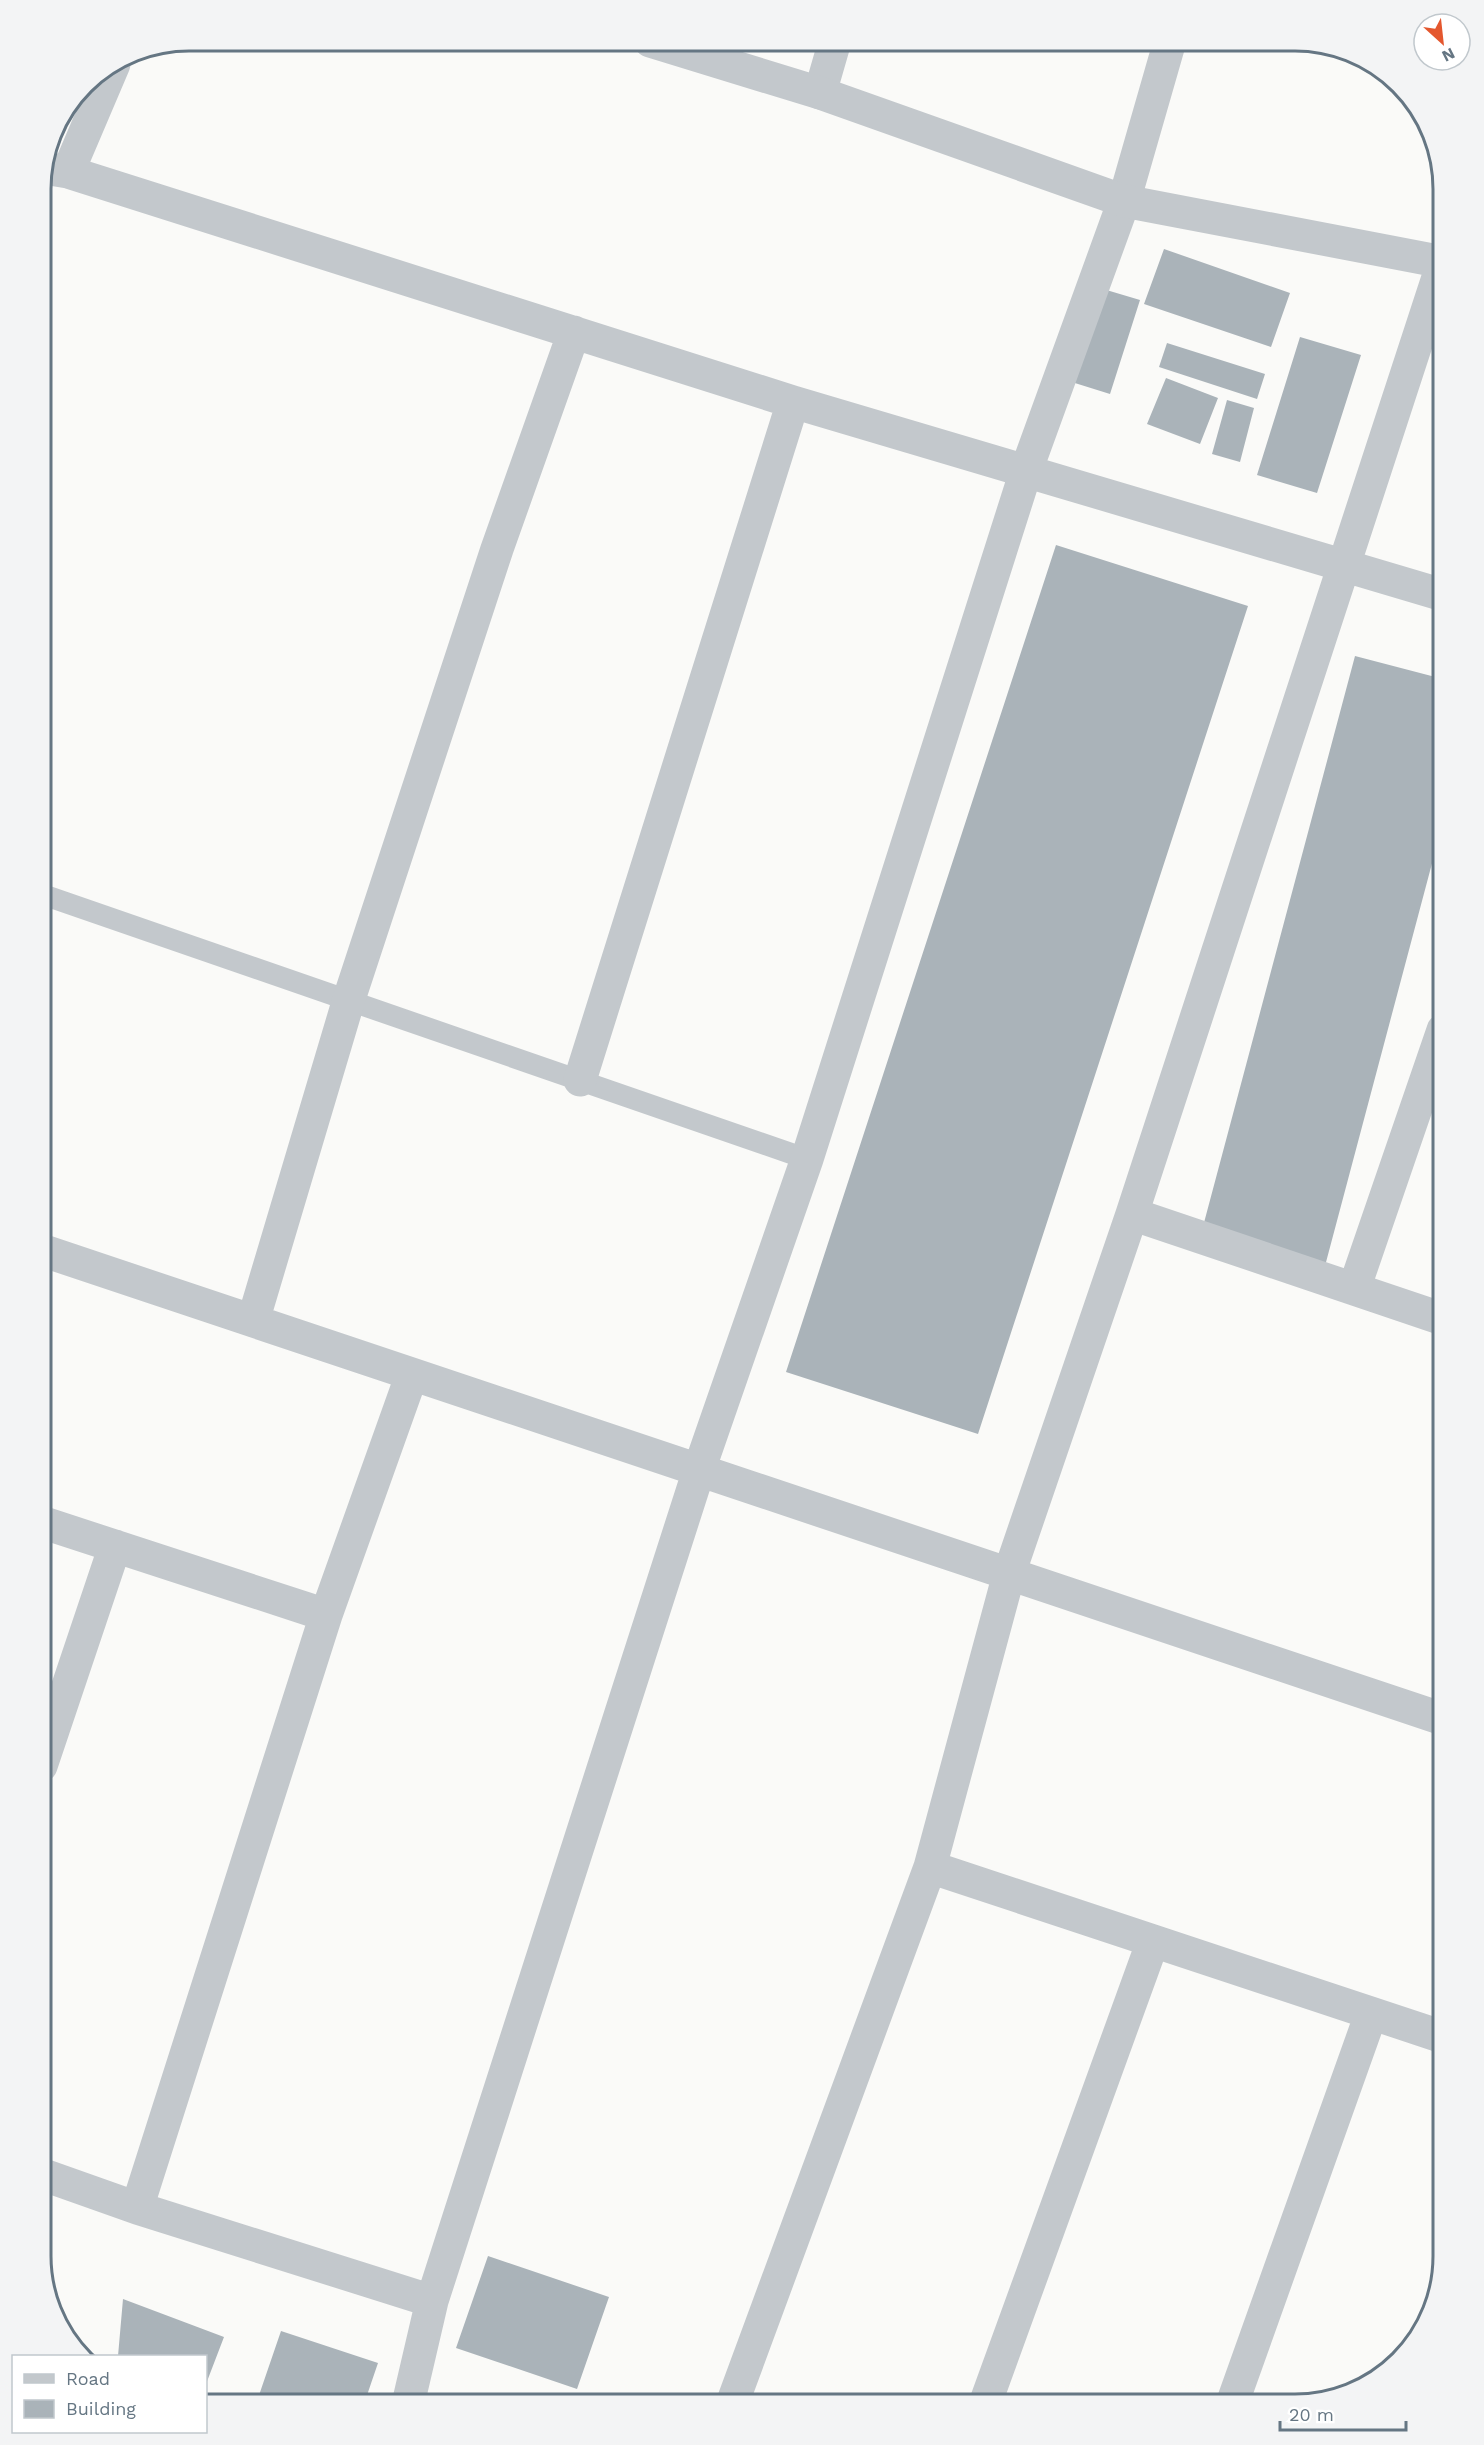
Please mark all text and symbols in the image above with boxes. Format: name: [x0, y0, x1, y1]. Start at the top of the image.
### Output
north arrow: [1412, 12, 1472, 72]
text: N: [1439, 44, 1458, 66]
legend: [12, 2355, 207, 2433]
text: Road: [66, 2368, 110, 2389]
scale bar: [1280, 2394, 1406, 2432]
text: Building: [66, 2398, 136, 2419]
text: 20 m: [1289, 2404, 1334, 2425]

